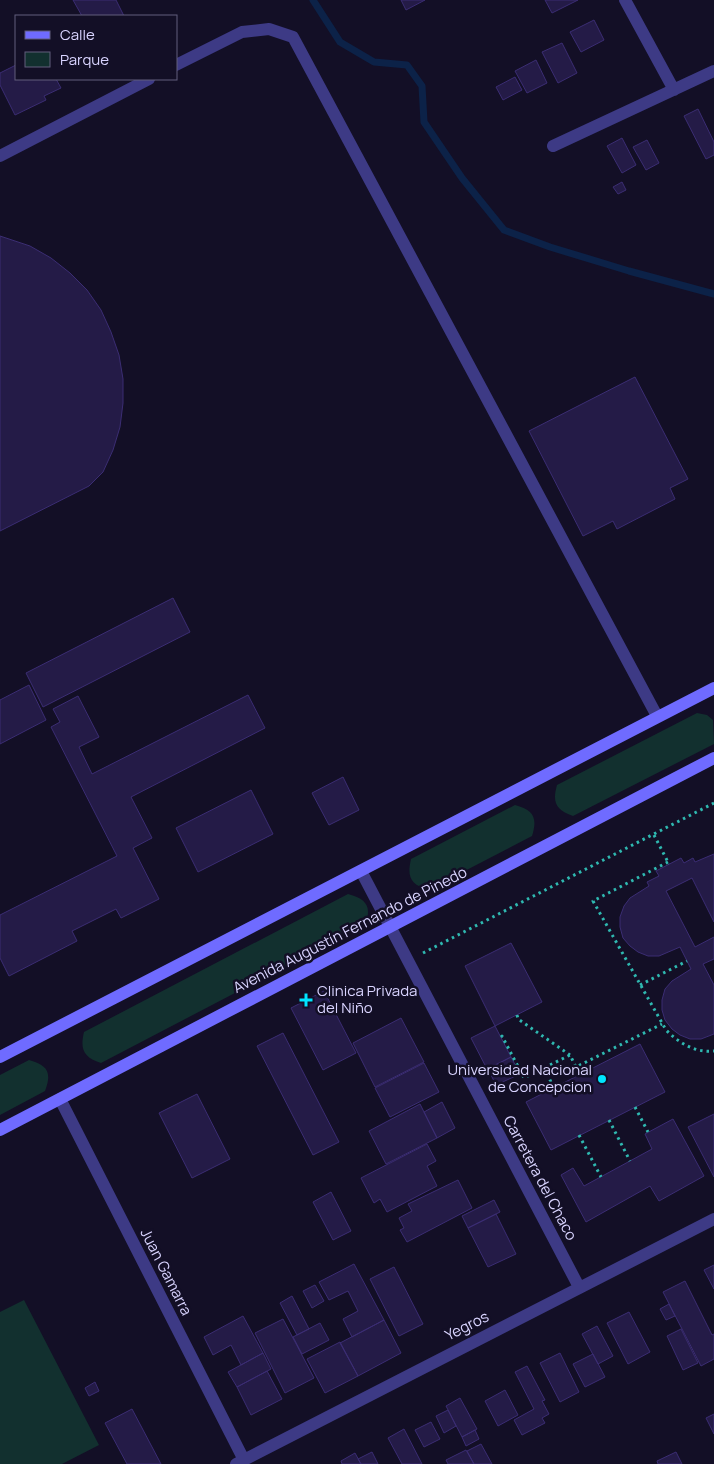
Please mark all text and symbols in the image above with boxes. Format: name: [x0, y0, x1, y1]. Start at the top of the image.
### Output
legend: [15, 15, 178, 80]
text: Calle: [60, 24, 95, 45]
text: Parque: [60, 49, 109, 70]
street label: Avenida Augustín Fernando de Pinedo: [229, 861, 470, 998]
place label: Clinica Privada del Niño: [317, 980, 417, 1018]
marker: Clinica Privada del Niño: [299, 993, 313, 1007]
place label: Universidad Nacional de Concepcion: [448, 1059, 592, 1097]
marker: Universidad Nacional de Concepcion: [596, 1073, 608, 1085]
street label: Carretera del Chaco: [499, 1112, 582, 1244]
street label: Juan Gamarra: [136, 1225, 197, 1319]
street label: Yegros: [441, 1306, 492, 1346]

